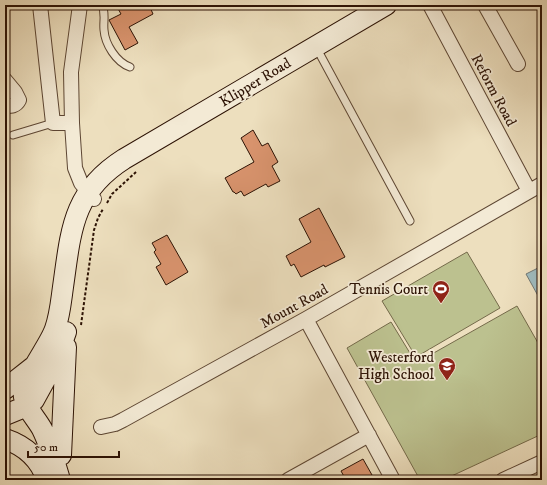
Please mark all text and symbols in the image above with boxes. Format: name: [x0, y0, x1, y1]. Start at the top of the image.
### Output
street label: Reform Road: [467, 51, 521, 130]
street label: Klipper Road: [216, 53, 295, 111]
sports icon: Tennis Court: [431, 279, 451, 304]
street label: Mount Road: [257, 280, 332, 333]
place label: Tennis Court: [349, 280, 428, 299]
place label: Westerford High School: [358, 348, 435, 384]
school or university icon: Westerford High School: [437, 356, 457, 381]
scale bar: [28, 433, 119, 459]
text: 50 m: [34, 440, 58, 455]

